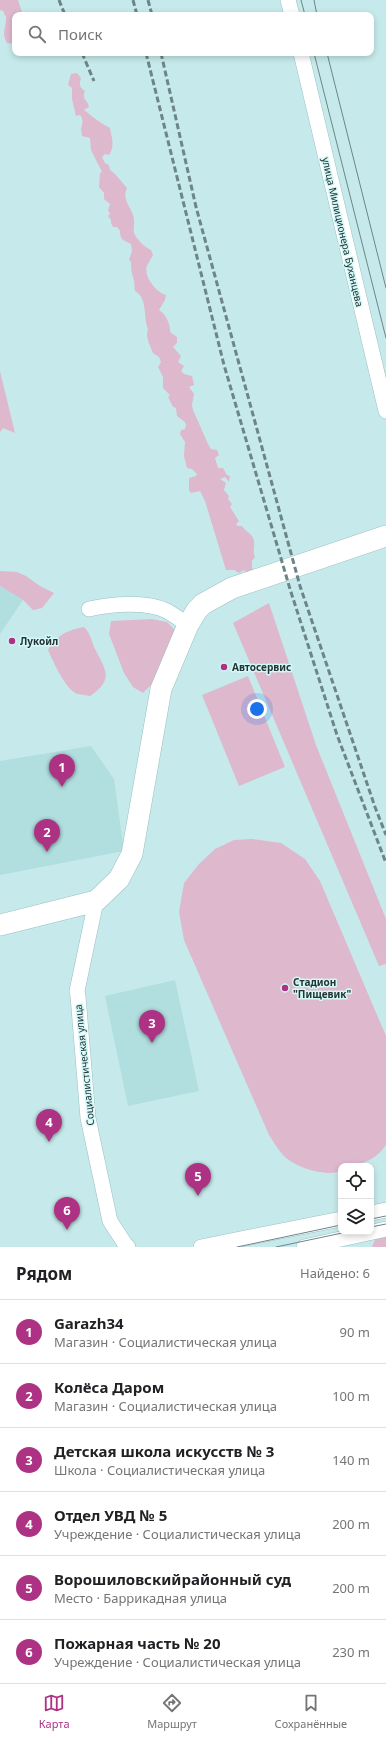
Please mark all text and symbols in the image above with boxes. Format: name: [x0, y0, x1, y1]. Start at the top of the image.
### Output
search box: [12, 12, 374, 56]
icon: search: [26, 23, 48, 45]
text: Поиск: [58, 24, 103, 44]
street label: улица Милиционера Буханцева: [319, 156, 367, 308]
place label: Лукойл: [20, 634, 58, 648]
marker: Лукойл: [7, 636, 17, 646]
place label: Автосервис: [232, 660, 291, 674]
marker: Автосервис: [219, 662, 229, 672]
your location: [247, 699, 267, 719]
pin: 1: [49, 754, 75, 787]
pin: 2: [34, 819, 60, 852]
place label: Стадион "Пищевик": [293, 975, 351, 1001]
marker: Стадион "Пищевик": [280, 983, 290, 993]
street label: Социалистическая улица: [71, 1004, 97, 1126]
pin: 3: [139, 1010, 165, 1043]
pin: 4: [36, 1109, 62, 1142]
pin: 5: [185, 1163, 211, 1196]
map controls: [338, 1163, 374, 1235]
button: locate: [338, 1163, 374, 1199]
pin: 6: [54, 1197, 80, 1230]
button: layers: [338, 1199, 374, 1235]
text: Рядом: [16, 1262, 72, 1285]
text: Найдено: 6: [300, 1264, 370, 1282]
text: Garazh34: [54, 1313, 124, 1333]
text: 1: [25, 1323, 33, 1341]
text: 90 m: [340, 1323, 370, 1341]
text: Магазин · Социалистическая улица: [54, 1333, 277, 1351]
text: Колёса Даром: [54, 1377, 164, 1397]
text: 2: [25, 1387, 33, 1405]
text: 100 m: [332, 1387, 370, 1405]
text: Магазин · Социалистическая улица: [54, 1397, 277, 1415]
text: Детская школа искусств № 3: [54, 1441, 274, 1461]
text: 3: [25, 1451, 33, 1469]
text: 140 m: [332, 1451, 370, 1469]
text: Школа · Социалистическая улица: [54, 1461, 265, 1479]
text: Отдел УВД № 5: [54, 1505, 167, 1525]
text: 4: [25, 1515, 33, 1533]
text: 200 m: [332, 1515, 370, 1533]
text: Учреждение · Социалистическая улица: [54, 1525, 301, 1543]
text: Ворошиловскийрайонный суд: [54, 1569, 291, 1589]
text: 5: [25, 1579, 33, 1597]
text: 200 m: [332, 1579, 370, 1597]
text: Место · Баррикадная улица: [54, 1589, 227, 1607]
text: Пожарная часть № 20: [54, 1633, 221, 1653]
text: 6: [25, 1643, 33, 1661]
text: 230 m: [332, 1643, 370, 1661]
text: Учреждение · Социалистическая улица: [54, 1653, 301, 1671]
tab: Карта: [39, 1692, 70, 1731]
tab: Маршрут: [147, 1692, 197, 1731]
tab: Сохранённые: [275, 1692, 347, 1731]

